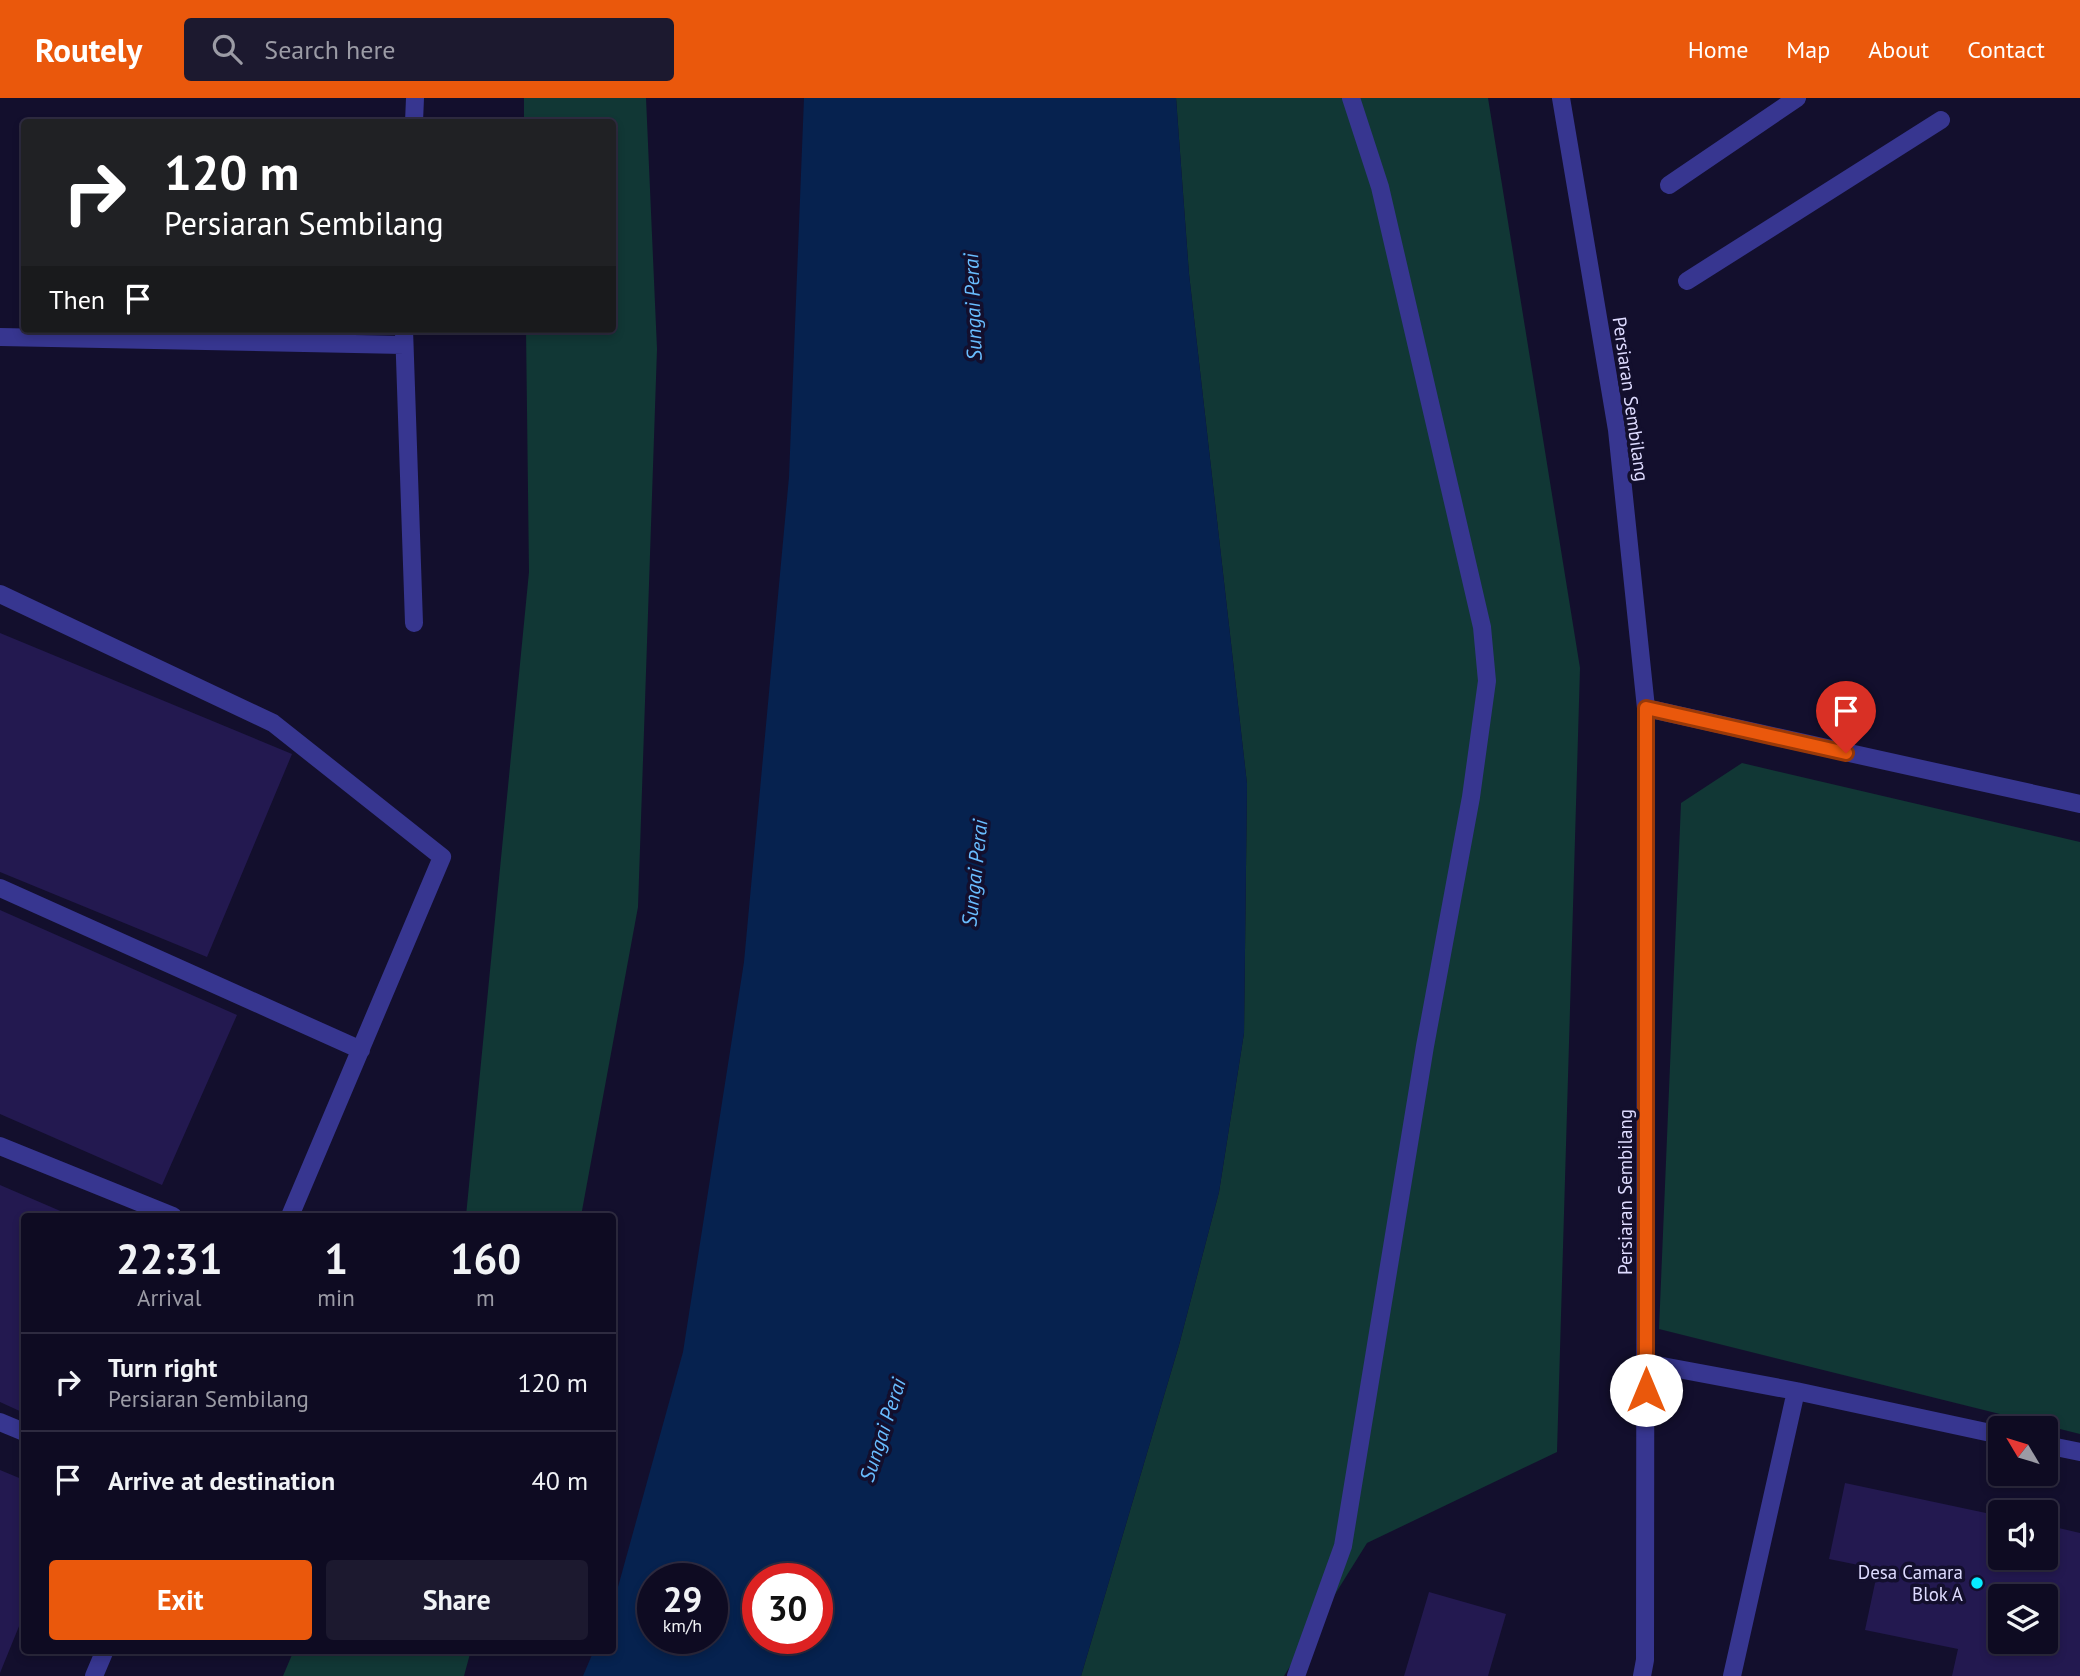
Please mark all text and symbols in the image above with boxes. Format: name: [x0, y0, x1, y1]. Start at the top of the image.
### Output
search box: [184, 18, 674, 81]
text: Routely: [35, 28, 142, 71]
icon: search: [208, 30, 246, 68]
text: Search here: [264, 33, 395, 66]
text: Home: [1688, 34, 1748, 65]
text: Map: [1786, 34, 1830, 65]
text: About: [1868, 34, 1929, 65]
text: Contact: [1967, 34, 2045, 65]
text: 120 m: [164, 140, 299, 204]
icon: right: [49, 147, 140, 238]
text: Persiaran Sembilang: [164, 202, 444, 244]
water label: Sungai Perai: [957, 252, 988, 361]
icon: arrive: [119, 280, 157, 318]
text: Then: [49, 283, 105, 316]
street label: Persiaran Sembilang: [1608, 315, 1654, 483]
pin: [1816, 681, 1876, 753]
icon: arrive: [1827, 692, 1865, 730]
water label: Sungai Perai: [955, 817, 994, 928]
street label: Persiaran Sembilang: [1613, 1109, 1637, 1275]
text: 22:31: [116, 1231, 222, 1286]
text: 1: [324, 1231, 348, 1286]
text: 160: [450, 1231, 521, 1286]
text: Arrival: [137, 1283, 201, 1312]
text: min: [317, 1283, 355, 1312]
text: m: [476, 1283, 495, 1312]
text: Turn right: [108, 1351, 217, 1384]
position arrow: [1609, 1353, 1683, 1427]
icon: right: [49, 1363, 87, 1401]
text: 120 m: [517, 1366, 588, 1399]
water label: Sungai Perai: [853, 1374, 912, 1485]
text: Persiaran Sembilang: [108, 1384, 309, 1413]
north arrow: [1988, 1416, 2058, 1486]
map controls: [1988, 1416, 2058, 1654]
icon: arrive: [49, 1461, 87, 1499]
text: Arrive at destination: [108, 1464, 335, 1497]
text: 40 m: [532, 1464, 588, 1497]
button: sound: [1988, 1500, 2058, 1570]
button: Exit: [49, 1560, 312, 1640]
button: Share: [326, 1560, 588, 1640]
place label: Desa Camara Blok A: [1858, 1560, 1963, 1606]
speed limit sign: 30: [742, 1563, 833, 1654]
marker: Desa Camara Blok A: [1969, 1575, 1985, 1591]
text: 29: [663, 1576, 702, 1622]
button: layers: [1988, 1584, 2058, 1654]
text: km/h: [663, 1614, 702, 1637]

